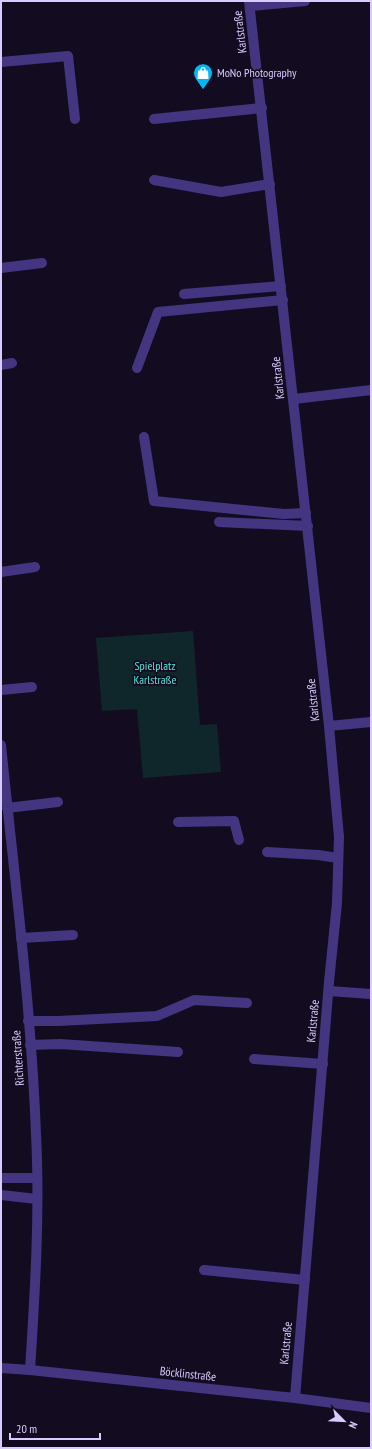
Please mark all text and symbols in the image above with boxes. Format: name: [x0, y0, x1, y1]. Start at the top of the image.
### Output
street label: Karlstraße: [229, 10, 250, 54]
shop icon: MoNo Photography: [192, 62, 214, 90]
place label: MoNo Photography: [217, 65, 297, 80]
street label: Karlstraße: [268, 356, 287, 400]
park label: Spielplatz Karlstraße: [134, 658, 176, 687]
street label: Karlstraße: [303, 678, 322, 722]
street label: Karlstraße: [303, 999, 322, 1043]
street label: Richterstraße: [8, 1030, 27, 1086]
street label: Karlstraße: [276, 1321, 295, 1365]
street label: Böcklinstraße: [159, 1363, 217, 1384]
north arrow: [324, 1401, 364, 1441]
scale bar: [10, 1415, 100, 1441]
text: N: [346, 1420, 361, 1431]
text: 20 m: [16, 1421, 37, 1436]

